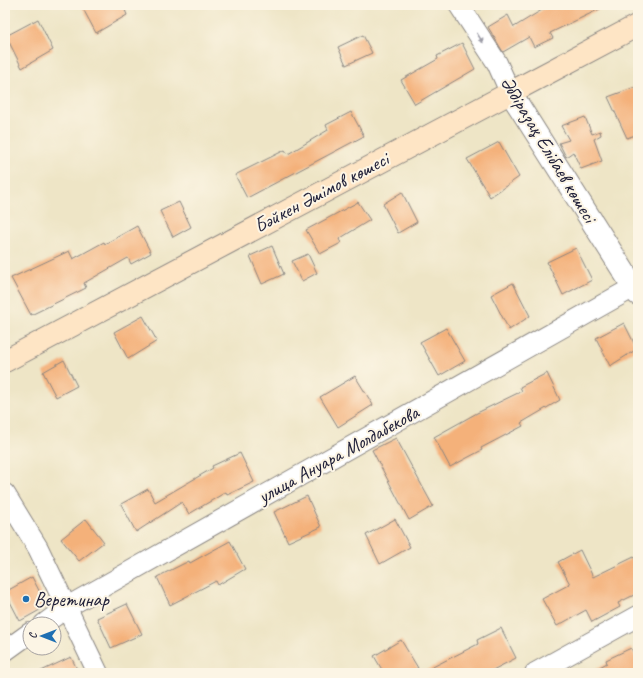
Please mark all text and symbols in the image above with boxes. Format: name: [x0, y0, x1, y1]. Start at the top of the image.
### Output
one-way arrow: [477, 32, 484, 43]
street label: Әбдіразақ Елібаев көшесі: [495, 71, 603, 229]
street label: Бәйкен Әшімов көшесі: [250, 145, 395, 238]
street label: улица Ануара Молдабекова: [253, 399, 425, 509]
place label: Веретинар: [34, 587, 110, 612]
marker: Веретинар: [21, 594, 31, 604]
north arrow: [22, 616, 62, 656]
text: С: [25, 632, 39, 639]

